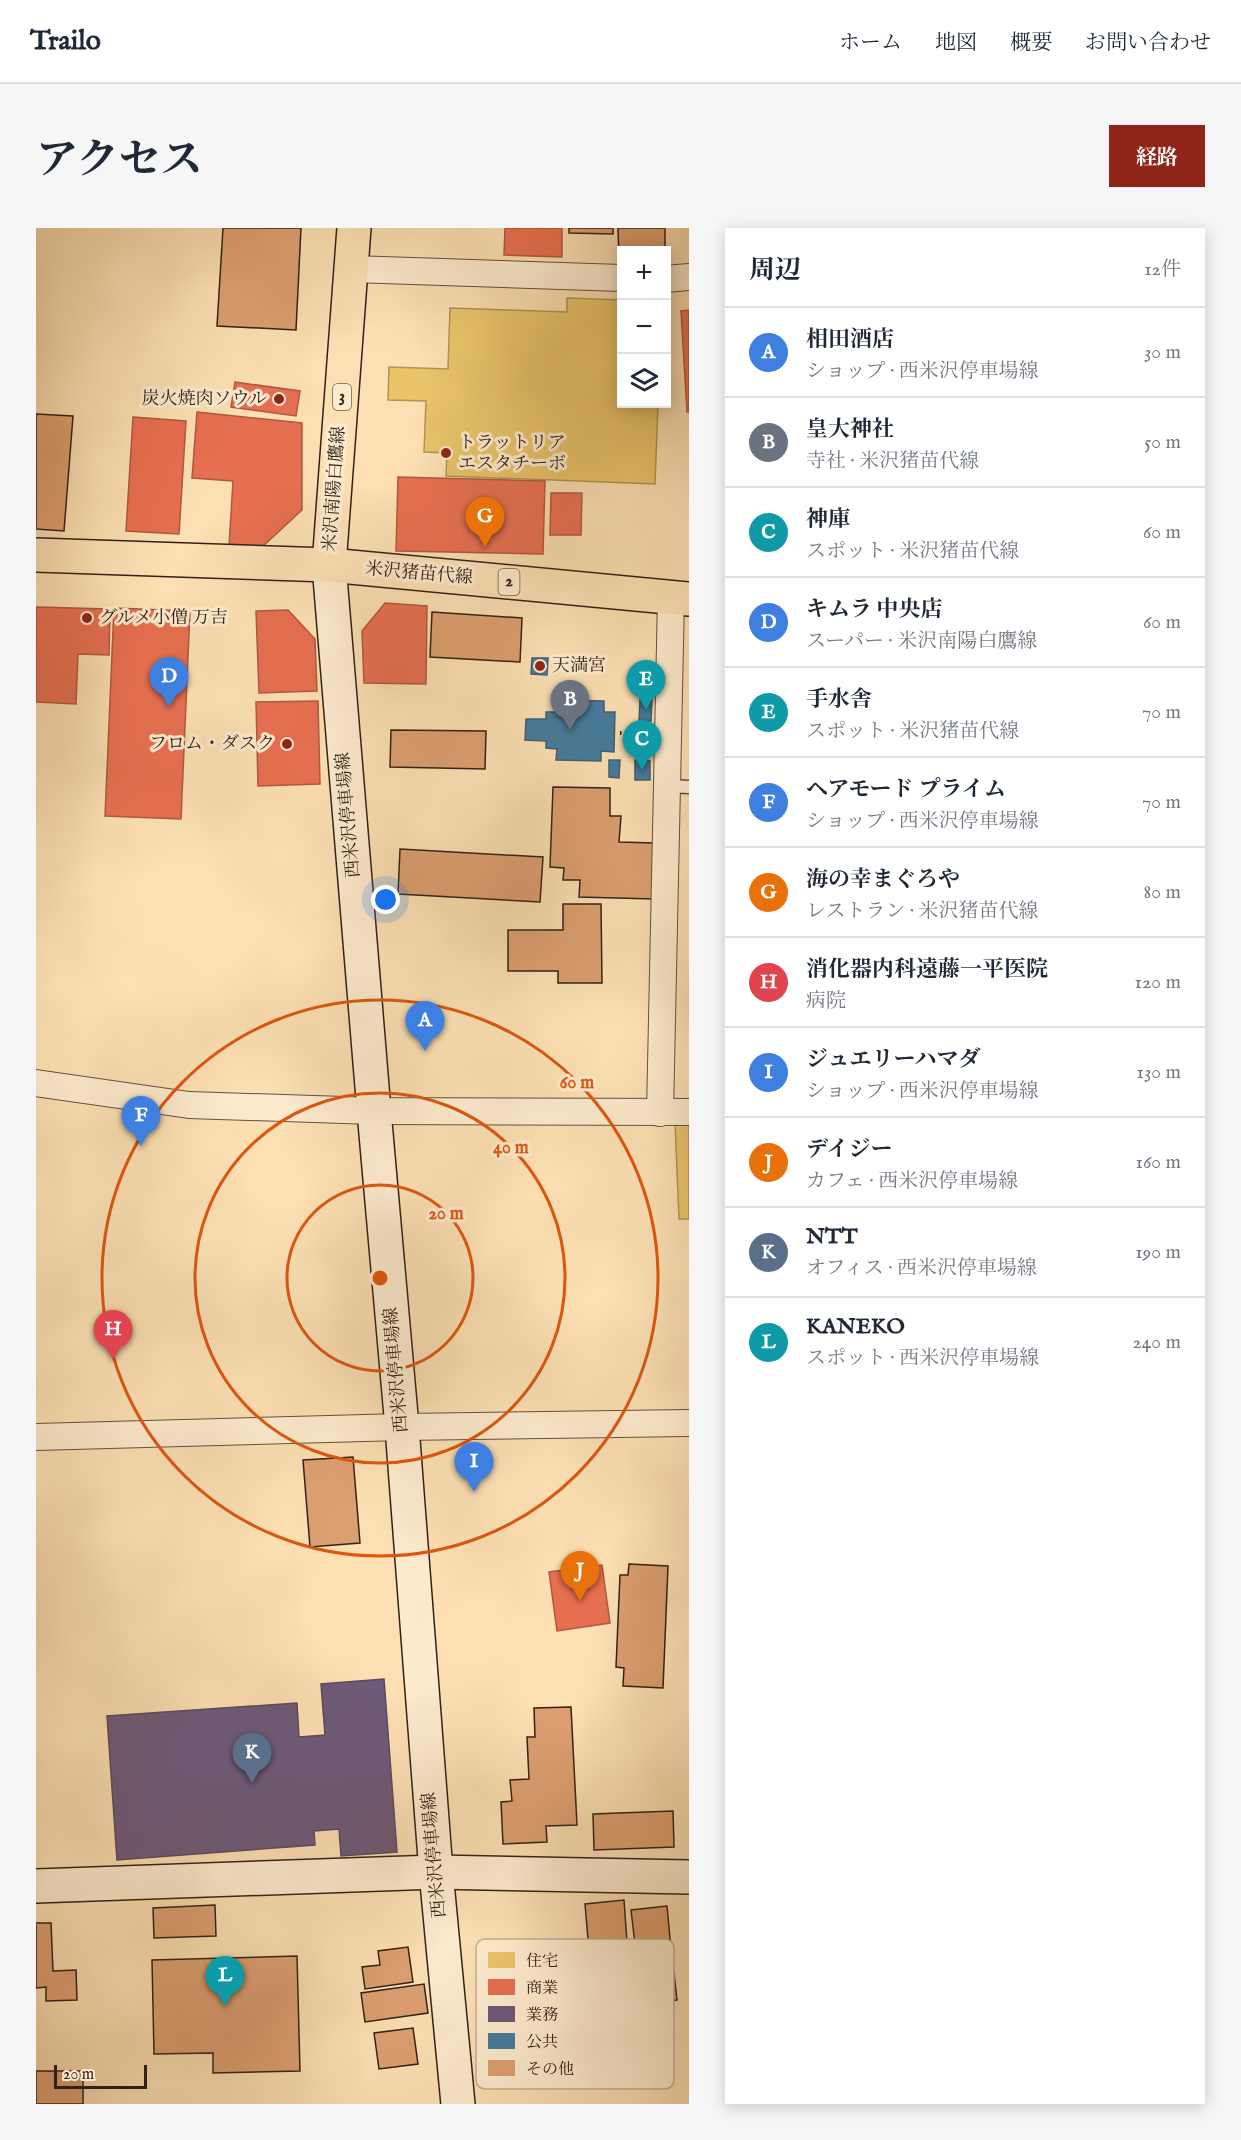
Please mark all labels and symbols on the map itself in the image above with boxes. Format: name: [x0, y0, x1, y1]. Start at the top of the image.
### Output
road number: 3: [333, 384, 351, 410]
place label: 炭火焼肉ソウル: [142, 388, 267, 411]
marker: 炭火焼肉ソウル: [272, 392, 286, 406]
street label: 米沢南陽白鷹線: [319, 425, 351, 553]
place label: トラットリア エスタチーボ: [458, 432, 566, 476]
marker: トラットリア エスタチーボ: [439, 446, 453, 460]
pin: G: [466, 498, 504, 547]
street label: 米沢猪苗代線: [364, 558, 474, 590]
road number: 2: [498, 569, 520, 595]
place label: グルメ小僧 万吉: [99, 607, 228, 630]
marker: グルメ小僧 万吉: [80, 611, 94, 625]
place label: 天満宮: [552, 655, 606, 678]
pin: D: [150, 658, 188, 707]
marker: 天満宮: [533, 659, 547, 673]
pin: E: [626, 660, 666, 710]
pin: B: [550, 680, 590, 730]
pin: C: [622, 720, 662, 770]
place label: フロム・ダスク: [149, 733, 275, 756]
marker: フロム・ダスク: [280, 737, 294, 751]
street label: 西米沢停車場線: [332, 751, 366, 879]
your location: [371, 885, 400, 914]
pin: A: [406, 1002, 444, 1051]
text: 60 m: [560, 1072, 594, 1095]
pin: F: [122, 1096, 160, 1146]
text: 40 m: [493, 1137, 529, 1160]
text: 20 m: [428, 1203, 464, 1226]
centre of rings: [370, 1268, 390, 1288]
street label: 西米沢停車場線: [380, 1306, 414, 1434]
pin: H: [94, 1310, 133, 1360]
pin: I: [454, 1442, 494, 1492]
pin: J: [560, 1552, 600, 1601]
pin: K: [232, 1734, 272, 1783]
street label: 西米沢停車場線: [418, 1791, 452, 1919]
legend: [476, 1939, 674, 2089]
text: 住宅: [526, 1952, 558, 1972]
pin: L: [206, 1956, 244, 2006]
text: 商業: [526, 1979, 558, 1999]
text: 業務: [526, 2006, 558, 2026]
text: 公共: [526, 2033, 558, 2053]
text: その他: [526, 2060, 574, 2080]
scale bar: [54, 2062, 147, 2090]

